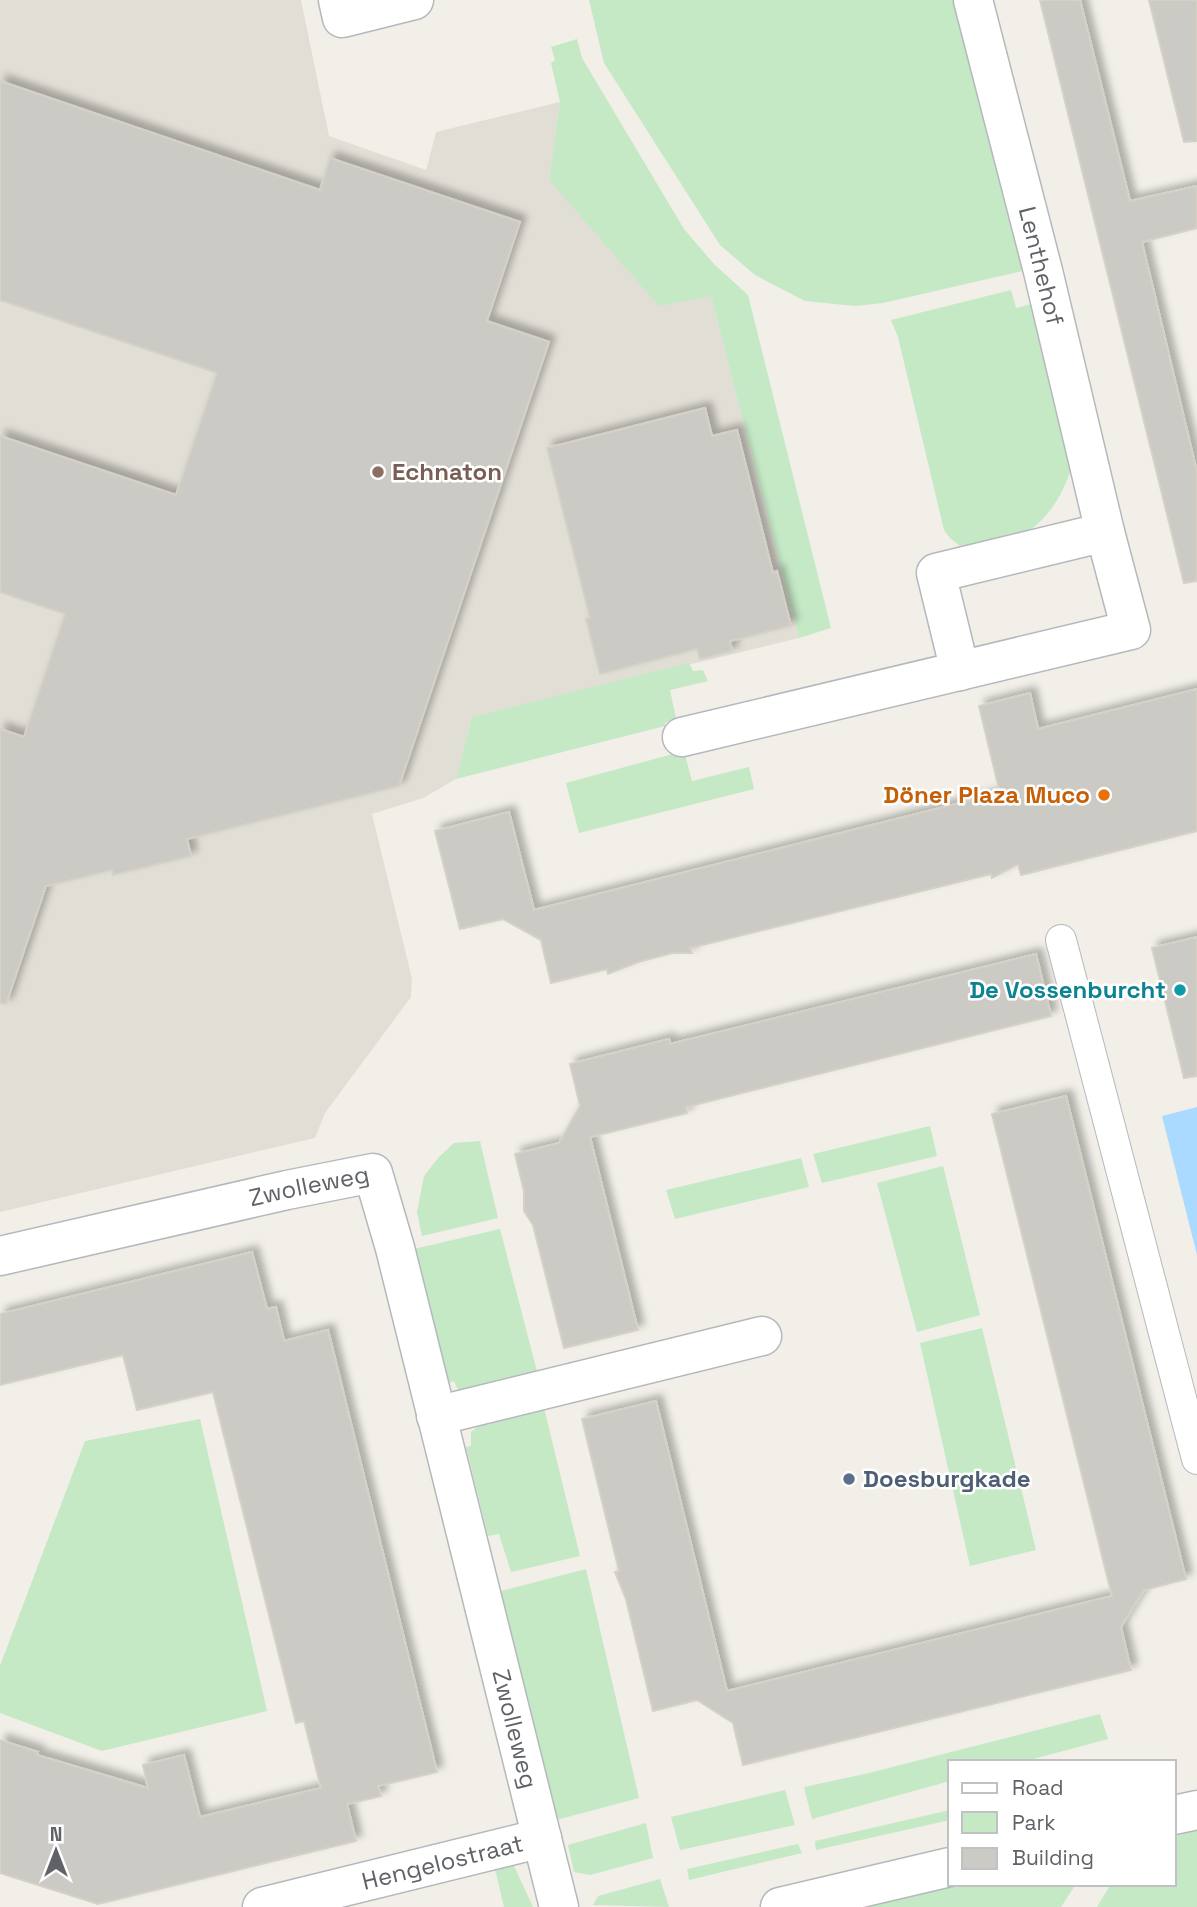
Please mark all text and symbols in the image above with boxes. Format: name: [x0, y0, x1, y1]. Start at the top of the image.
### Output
street label: Lenthehof: [1012, 203, 1071, 328]
place label: Echnaton: [392, 456, 502, 487]
marker: Echnaton: [370, 464, 386, 480]
place label: Döner Plaza Muco: [883, 779, 1090, 810]
marker: Döner Plaza Muco: [1096, 787, 1112, 803]
place label: De Vossenburcht: [969, 974, 1166, 1005]
marker: De Vossenburcht: [1172, 982, 1188, 998]
street label: Zwolleweg: [246, 1158, 372, 1213]
place label: Doesburgkade: [863, 1463, 1031, 1494]
marker: Doesburgkade: [841, 1471, 857, 1487]
street label: Zwolleweg: [485, 1666, 545, 1792]
legend: [948, 1760, 1176, 1886]
text: Road: [1012, 1774, 1064, 1801]
text: Park: [1012, 1809, 1056, 1836]
north arrow: [21, 1816, 91, 1886]
text: N: [50, 1822, 62, 1847]
street label: Hengelostraat: [359, 1827, 526, 1897]
text: Building: [1012, 1844, 1094, 1871]

